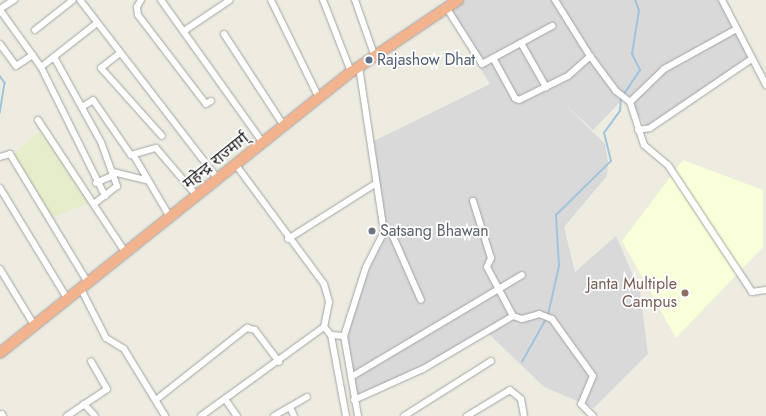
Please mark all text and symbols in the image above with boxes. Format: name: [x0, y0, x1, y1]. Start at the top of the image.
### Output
place label: Rajashow Dhat: [377, 50, 475, 70]
marker: Rajashow Dhat: [364, 55, 374, 65]
street label: महेन्द्र राज्मार्ग्: [179, 129, 253, 193]
place label: Satsang Bhawan: [380, 221, 489, 241]
marker: Satsang Bhawan: [367, 226, 377, 236]
place label: Janta Multiple Campus: [587, 274, 677, 312]
marker: Janta Multiple Campus: [680, 288, 690, 298]

